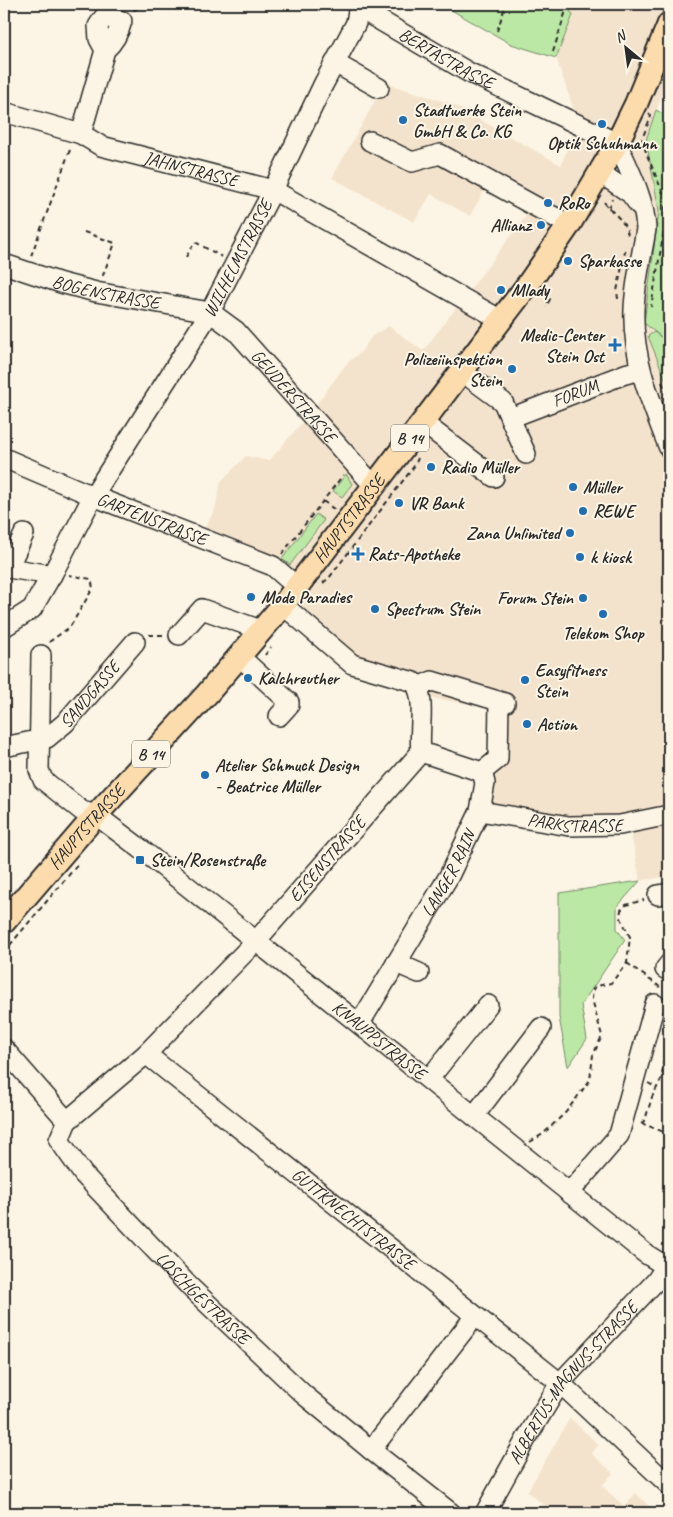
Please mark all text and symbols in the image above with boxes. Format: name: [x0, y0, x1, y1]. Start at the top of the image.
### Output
north arrow: [600, 22, 650, 72]
street label: BERTASTRASSE: [395, 23, 500, 95]
text: N: [612, 26, 630, 47]
place label: Stadtwerke Stein GmbH & Co. KG: [413, 99, 522, 142]
marker: Stadtwerke Stein GmbH & Co. KG: [397, 114, 409, 126]
marker: Optik Schuhmann: [596, 118, 608, 130]
place label: Optik Schuhmann: [547, 132, 658, 154]
street label: JAHNSTRASSE: [140, 146, 242, 192]
place label: RoRo: [558, 192, 591, 214]
street label: WILHELMSTRASSE: [198, 194, 278, 321]
marker: RoRo: [542, 197, 554, 209]
place label: Allianz: [491, 214, 533, 236]
marker: Allianz: [535, 219, 547, 231]
place label: Sparkasse: [578, 250, 643, 272]
marker: Sparkasse: [562, 255, 574, 267]
street label: BOGENSTRASSE: [49, 270, 164, 314]
place label: Mlady: [511, 279, 551, 301]
marker: Mlady: [495, 284, 507, 296]
place label: Medic-Center Stein Ost: [520, 324, 607, 367]
marker: Medic-Center Stein Ost: [608, 338, 622, 352]
street label: GEUDERSTRASSE: [247, 345, 342, 448]
place label: Polizeiinspektion Stein: [404, 348, 503, 391]
marker: Polizeiinspektion Stein: [506, 363, 518, 375]
street label: FORUM: [549, 374, 603, 412]
road number: B 14: [391, 424, 429, 452]
place label: Radio Müller: [441, 456, 521, 478]
marker: Radio Müller: [425, 461, 437, 473]
street label: HAUPTSTRASSE: [308, 468, 391, 567]
place label: Müller: [583, 476, 624, 498]
marker: Müller: [567, 481, 579, 493]
street label: GARTENSTRASSE: [94, 488, 212, 551]
place label: VR Bank: [409, 492, 466, 514]
marker: VR Bank: [393, 497, 405, 509]
place label: REWE: [593, 500, 637, 522]
marker: REWE: [577, 505, 589, 517]
place label: Zana Unlimited: [466, 522, 563, 544]
marker: Zana Unlimited: [564, 527, 576, 539]
place label: Rats-Apotheke: [368, 543, 461, 565]
place label: k kiosk: [590, 546, 633, 568]
marker: Rats-Apotheke: [352, 548, 364, 560]
marker: k kiosk: [574, 551, 586, 563]
place label: Mode Paradies: [261, 586, 353, 608]
place label: Forum Stein: [497, 587, 574, 609]
marker: Mode Paradies: [245, 591, 257, 603]
marker: Forum Stein: [577, 592, 589, 604]
place label: Spectrum Stein: [385, 598, 481, 620]
marker: Spectrum Stein: [369, 603, 381, 615]
marker: Telekom Shop: [597, 608, 609, 620]
place label: Telekom Shop: [563, 622, 645, 644]
street label: SANDGASSE: [55, 655, 126, 733]
place label: Easyfitness Stein: [535, 659, 608, 702]
place label: Kalchreuther: [258, 667, 341, 689]
marker: Kalchreuther: [242, 672, 254, 684]
marker: Easyfitness Stein: [519, 674, 531, 686]
place label: Action: [537, 713, 579, 735]
marker: Action: [521, 718, 533, 730]
road number: B 14: [132, 741, 170, 768]
place label: Atelier Schmuck Design - Beatrice Müller: [215, 754, 360, 797]
marker: Atelier Schmuck Design - Beatrice Müller: [199, 769, 211, 781]
street label: HAUPTSTRASSE: [43, 778, 131, 874]
street label: PARKSTRASSE: [526, 808, 625, 838]
street label: EISENSTRASSE: [284, 810, 372, 906]
street label: LANGER RAIN: [416, 824, 481, 920]
place label: Stein/Rosenstraße: [150, 849, 267, 871]
marker: Stein/Rosenstraße: [134, 854, 146, 866]
street label: KNAUPPSTRASSE: [328, 996, 432, 1086]
street label: GUTTKNECHTSTRASSE: [287, 1163, 421, 1276]
street label: LOSCHGESTRASSE: [152, 1247, 256, 1351]
street label: ALBERTUS-MAGNUS-STRASSE: [503, 1295, 644, 1468]

